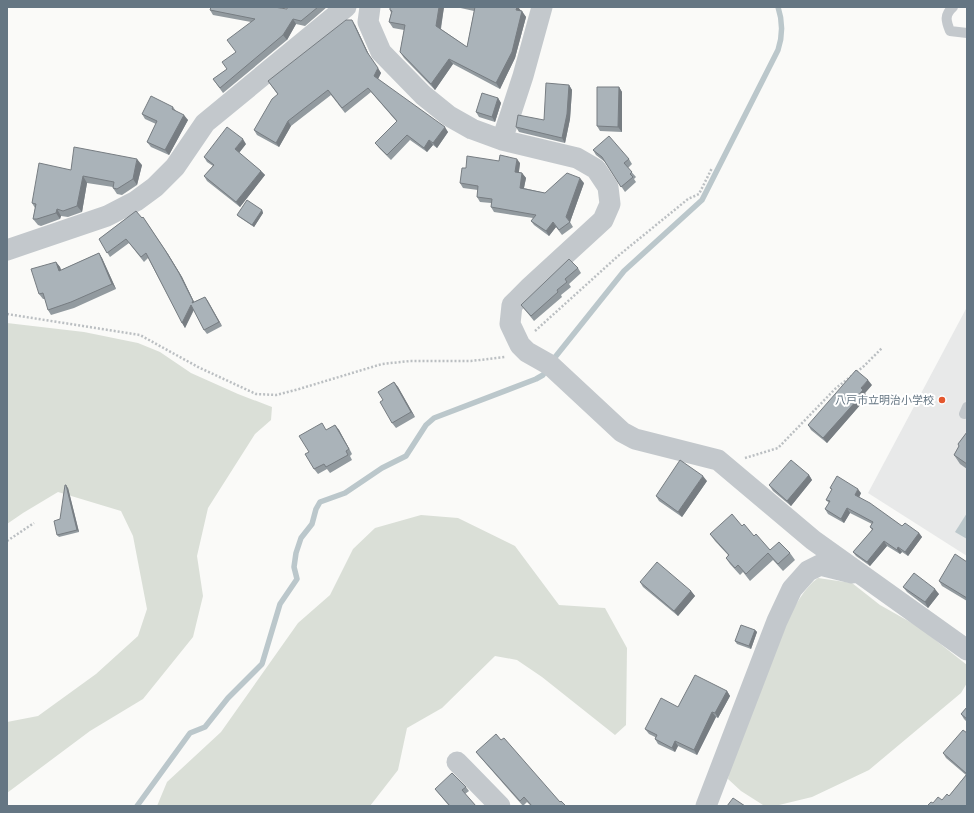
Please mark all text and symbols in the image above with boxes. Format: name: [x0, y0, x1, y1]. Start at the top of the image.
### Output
place label: 八戸市立明治小学校: [835, 394, 934, 407]
marker: 八戸市立明治小学校: [937, 395, 947, 405]

